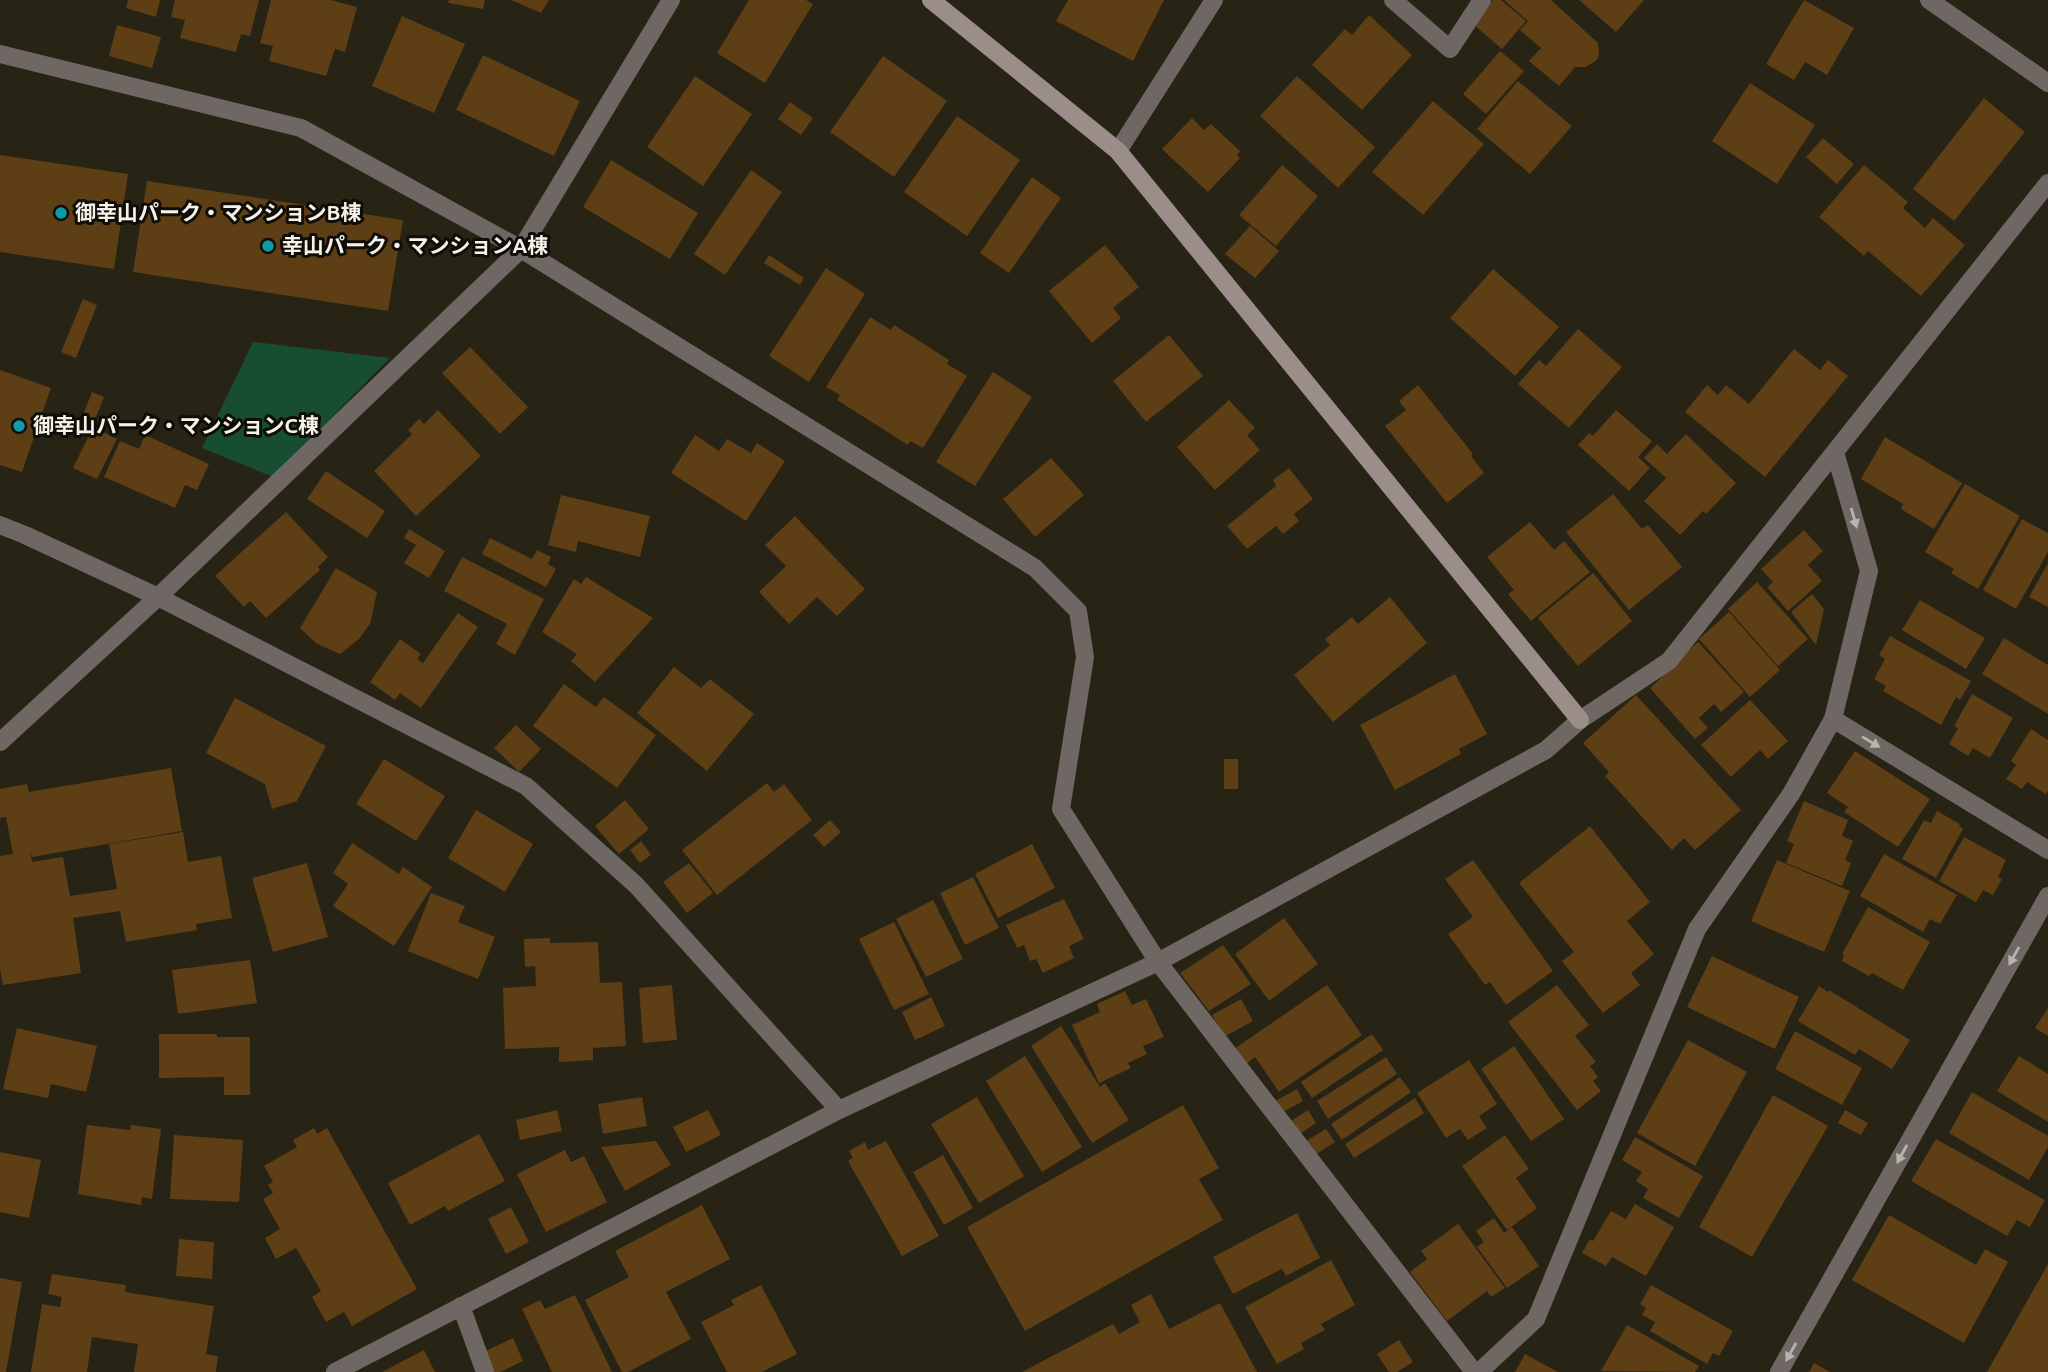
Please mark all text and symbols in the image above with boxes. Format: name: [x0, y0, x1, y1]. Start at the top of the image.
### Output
place label: 御幸山パーク・マンションB棟: [75, 200, 362, 224]
marker: 御幸山パーク・マンションB棟: [53, 205, 69, 221]
place label: 幸山パーク・マンションA棟: [282, 233, 548, 257]
marker: 幸山パーク・マンションA棟: [260, 238, 276, 254]
place label: 御幸山パーク・マンションC棟: [33, 413, 319, 437]
marker: 御幸山パーク・マンションC棟: [11, 418, 27, 434]
one-way arrow: [1849, 507, 1859, 528]
one-way arrow: [1861, 735, 1880, 748]
one-way arrow: [2008, 946, 2020, 965]
one-way arrow: [1896, 1144, 1909, 1163]
one-way arrow: [1785, 1342, 1797, 1362]

